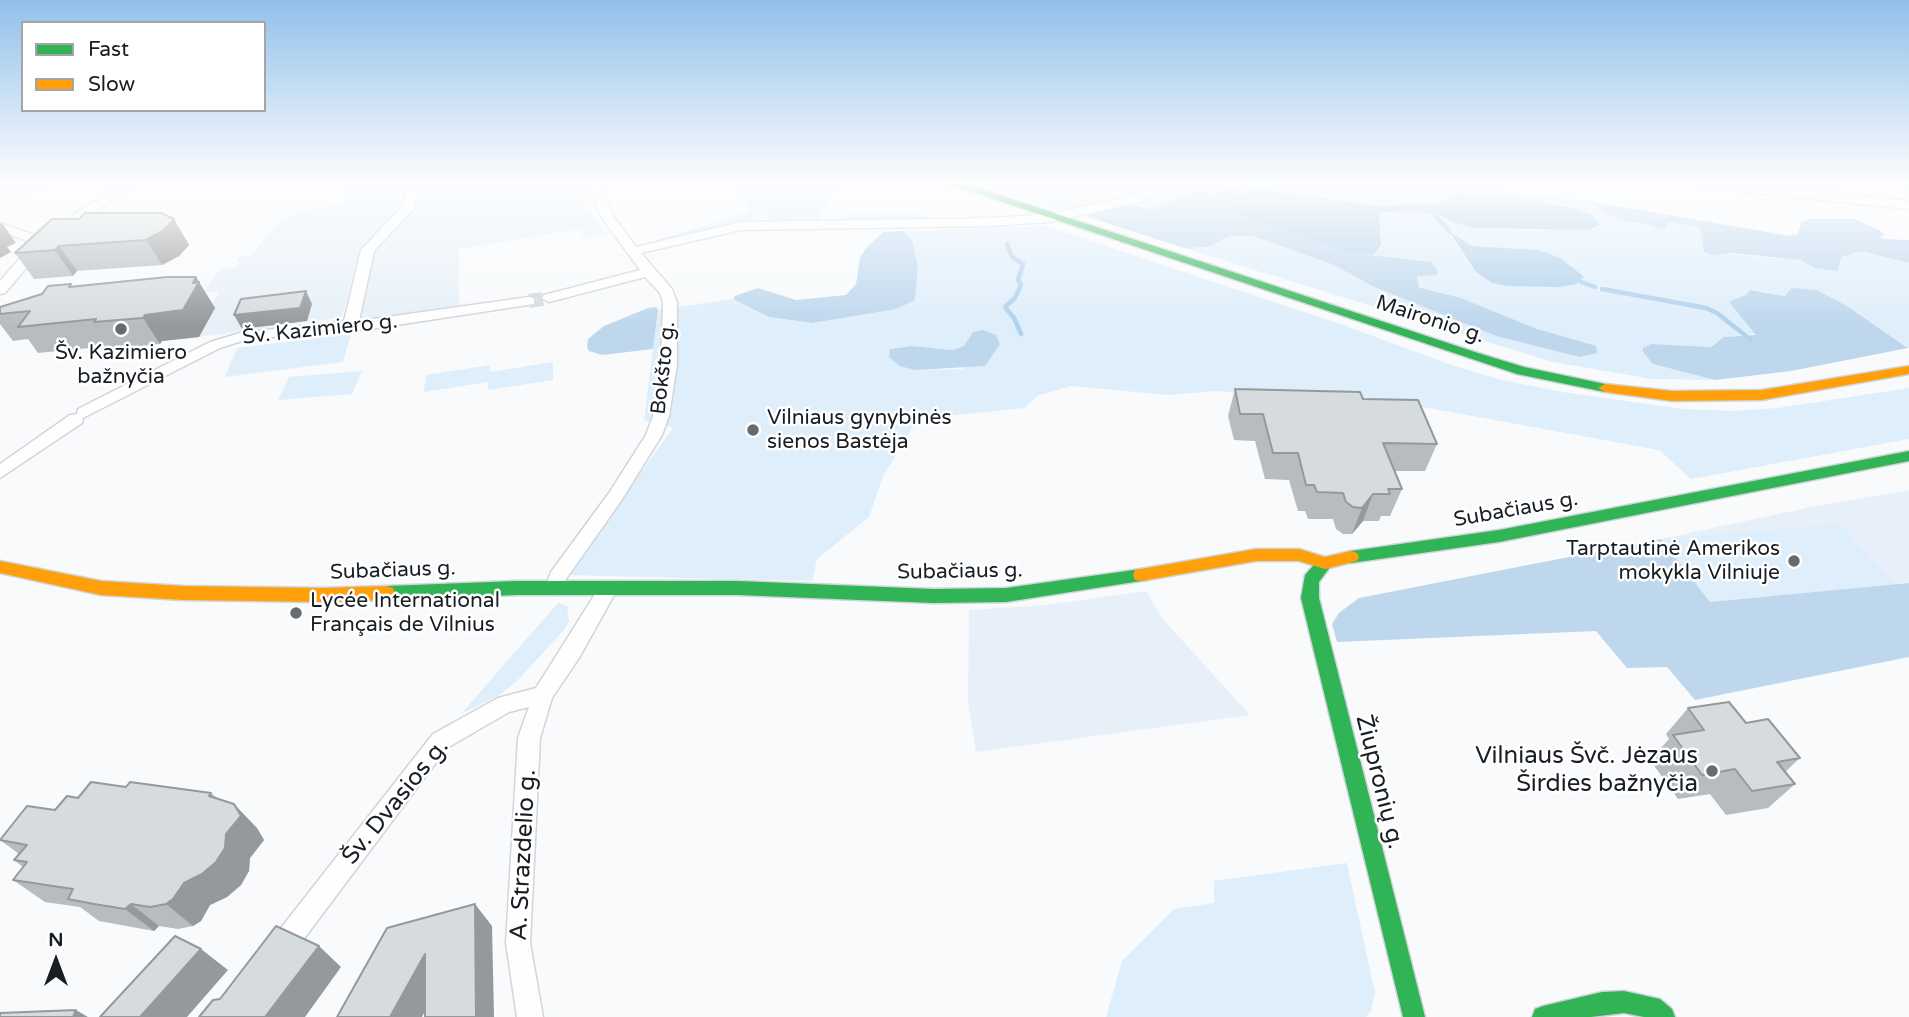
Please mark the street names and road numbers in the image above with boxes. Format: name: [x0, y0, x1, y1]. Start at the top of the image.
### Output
street label: Maironio g.: [1372, 291, 1488, 349]
street label: Šv. Kazimiero g.: [241, 309, 399, 351]
street label: Bokšto g.: [647, 320, 681, 416]
street label: Subačiaus g.: [1452, 487, 1580, 533]
street label: Subačiaus g.: [330, 556, 456, 586]
street label: Subačiaus g.: [897, 558, 1023, 586]
street label: Žiupronių g.: [1348, 712, 1410, 852]
street label: Šv. Dvasios g.: [336, 733, 456, 871]
street label: A. Strazdelio g.: [505, 769, 543, 941]

